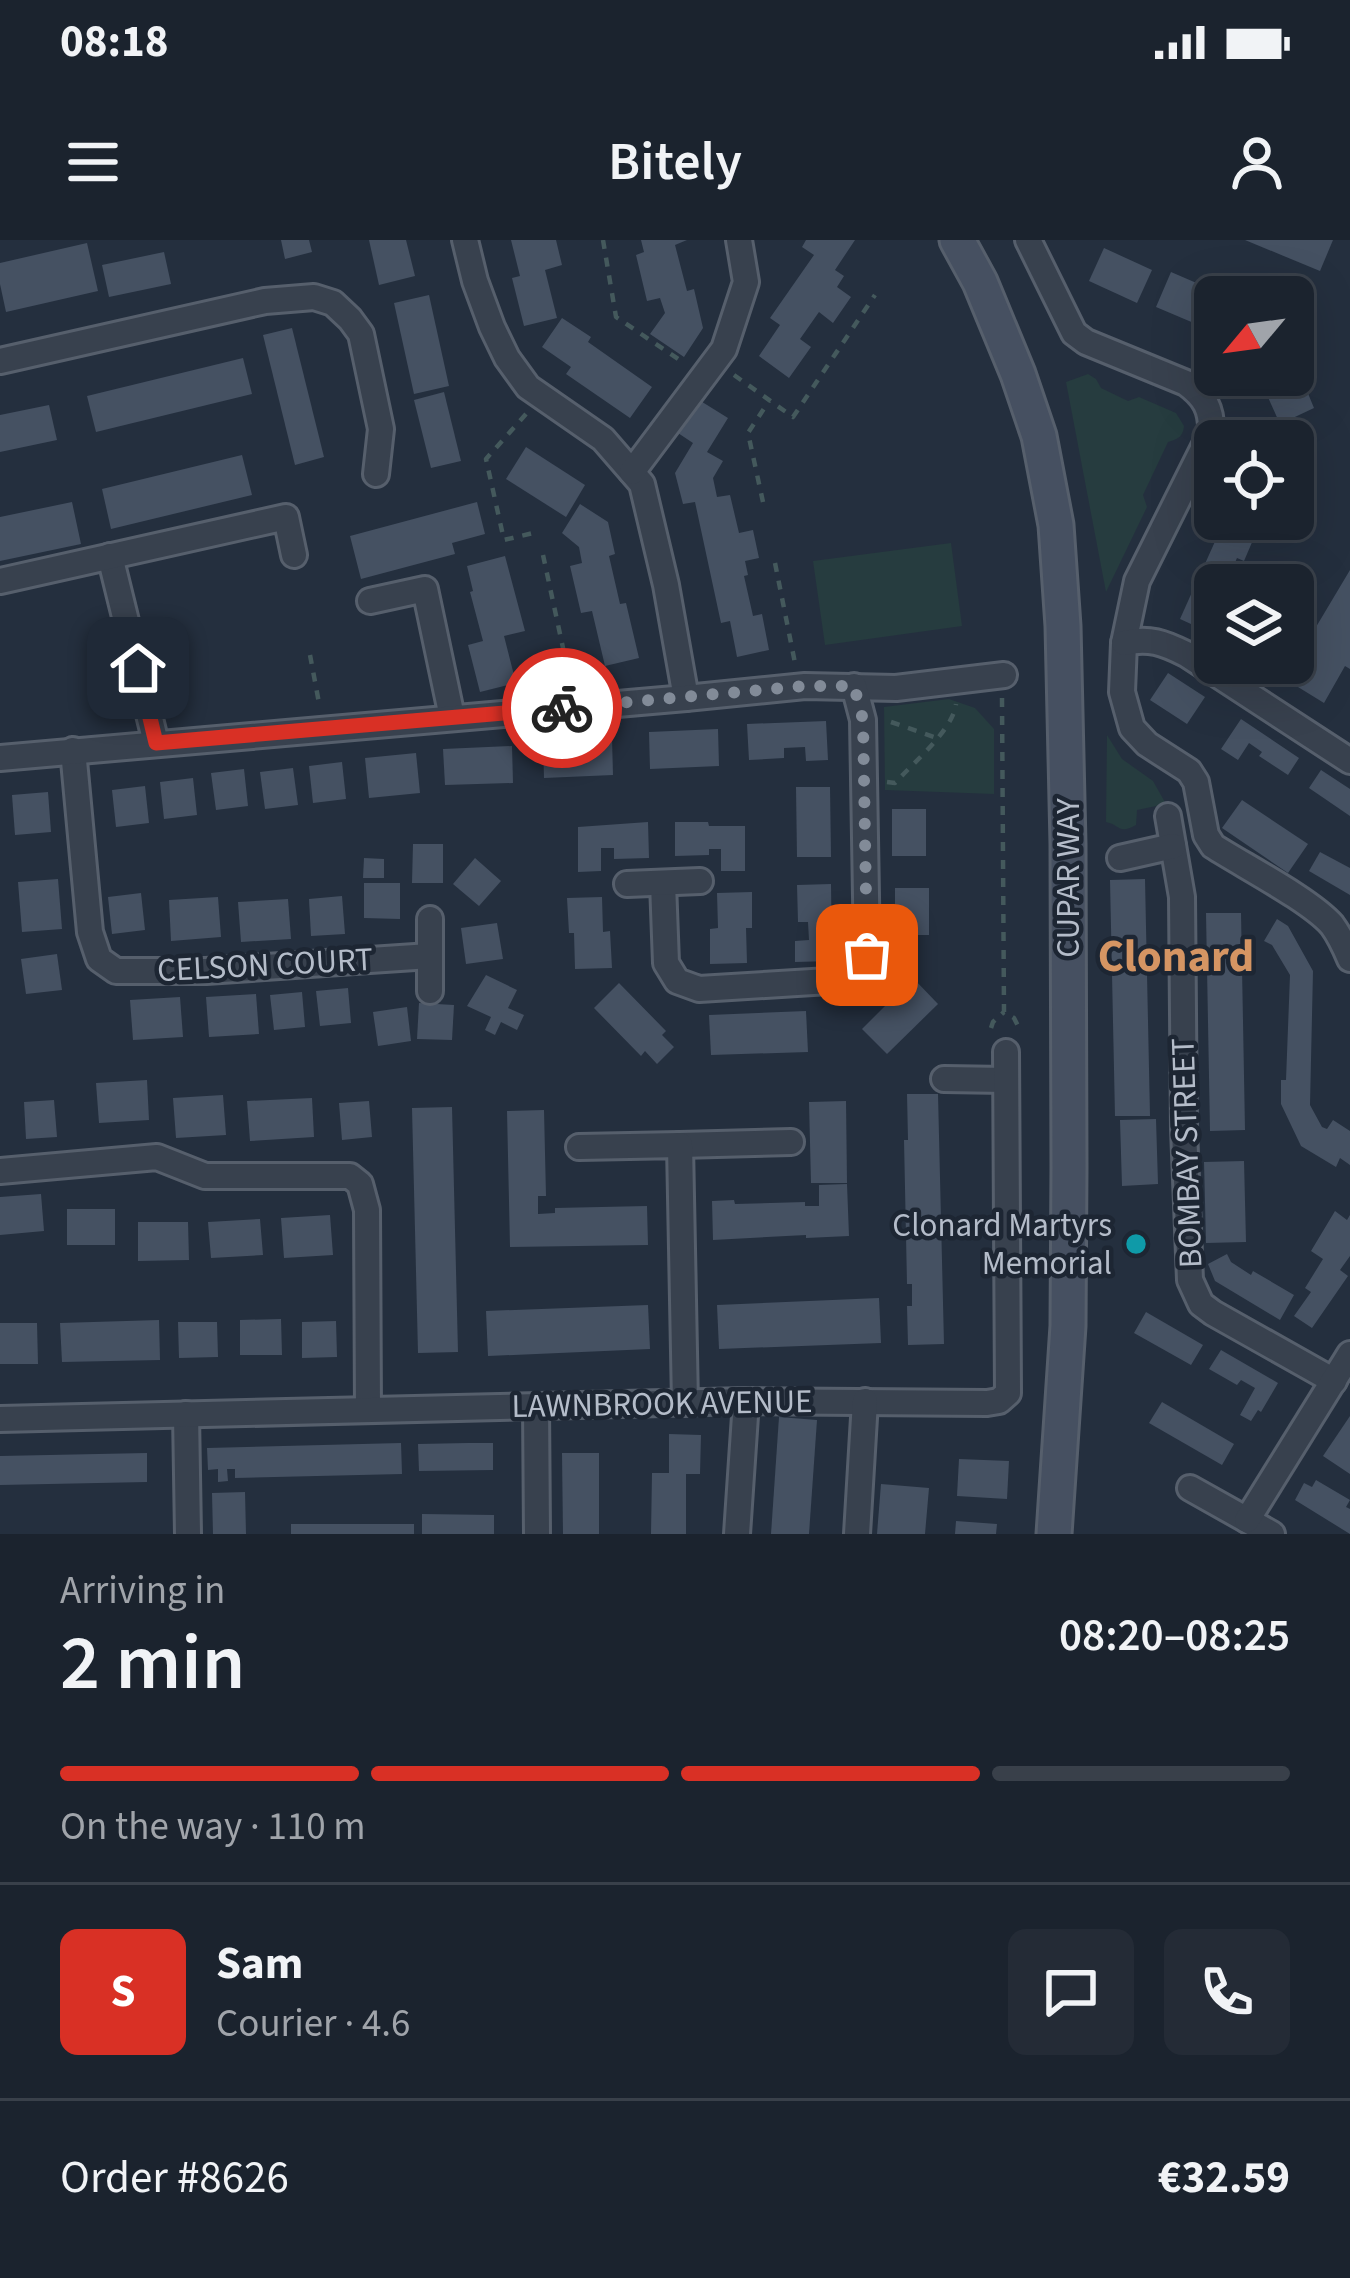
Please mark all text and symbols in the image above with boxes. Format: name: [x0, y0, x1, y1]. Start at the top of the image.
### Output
text: 08:18: [60, 10, 169, 74]
text: Bitely: [608, 124, 742, 201]
icon: menu: [60, 129, 126, 195]
icon: person: [1224, 129, 1290, 195]
north arrow: [1194, 276, 1314, 396]
map controls: [1194, 276, 1314, 684]
button: locate: [1194, 420, 1314, 540]
button: layers: [1194, 564, 1314, 684]
pin: [87, 617, 189, 719]
icon: home: [105, 635, 171, 701]
courier: [502, 648, 622, 768]
icon: bike: [529, 675, 595, 741]
street label: CUPAR WAY: [1045, 798, 1092, 958]
pin: [816, 904, 918, 1006]
icon: bag: [834, 922, 900, 988]
district label: Clonard: [1098, 925, 1254, 989]
street label: CELSON COURT: [156, 936, 374, 994]
street label: BOMBAY STREET: [1159, 1037, 1215, 1269]
place label: Clonard Martyrs Memorial: [892, 1202, 1112, 1287]
marker: Clonard Martyrs Memorial: [1123, 1231, 1149, 1257]
street label: LAWNBROOK AVENUE: [511, 1378, 813, 1430]
text: Arriving in: [60, 1563, 225, 1619]
text: 08:20–08:25: [1059, 1604, 1290, 1668]
text: 2 min: [60, 1608, 245, 1719]
text: On the way · 110 m: [60, 1799, 366, 1855]
button: chat: [1008, 1929, 1134, 2055]
button: phone: [1164, 1929, 1290, 2055]
text: Sam: [216, 1932, 303, 1996]
text: S: [110, 1960, 136, 2024]
text: Courier · 4.6: [216, 1996, 410, 2052]
text: Order #8626: [60, 2146, 289, 2210]
text: €32.59: [1158, 2146, 1290, 2210]

